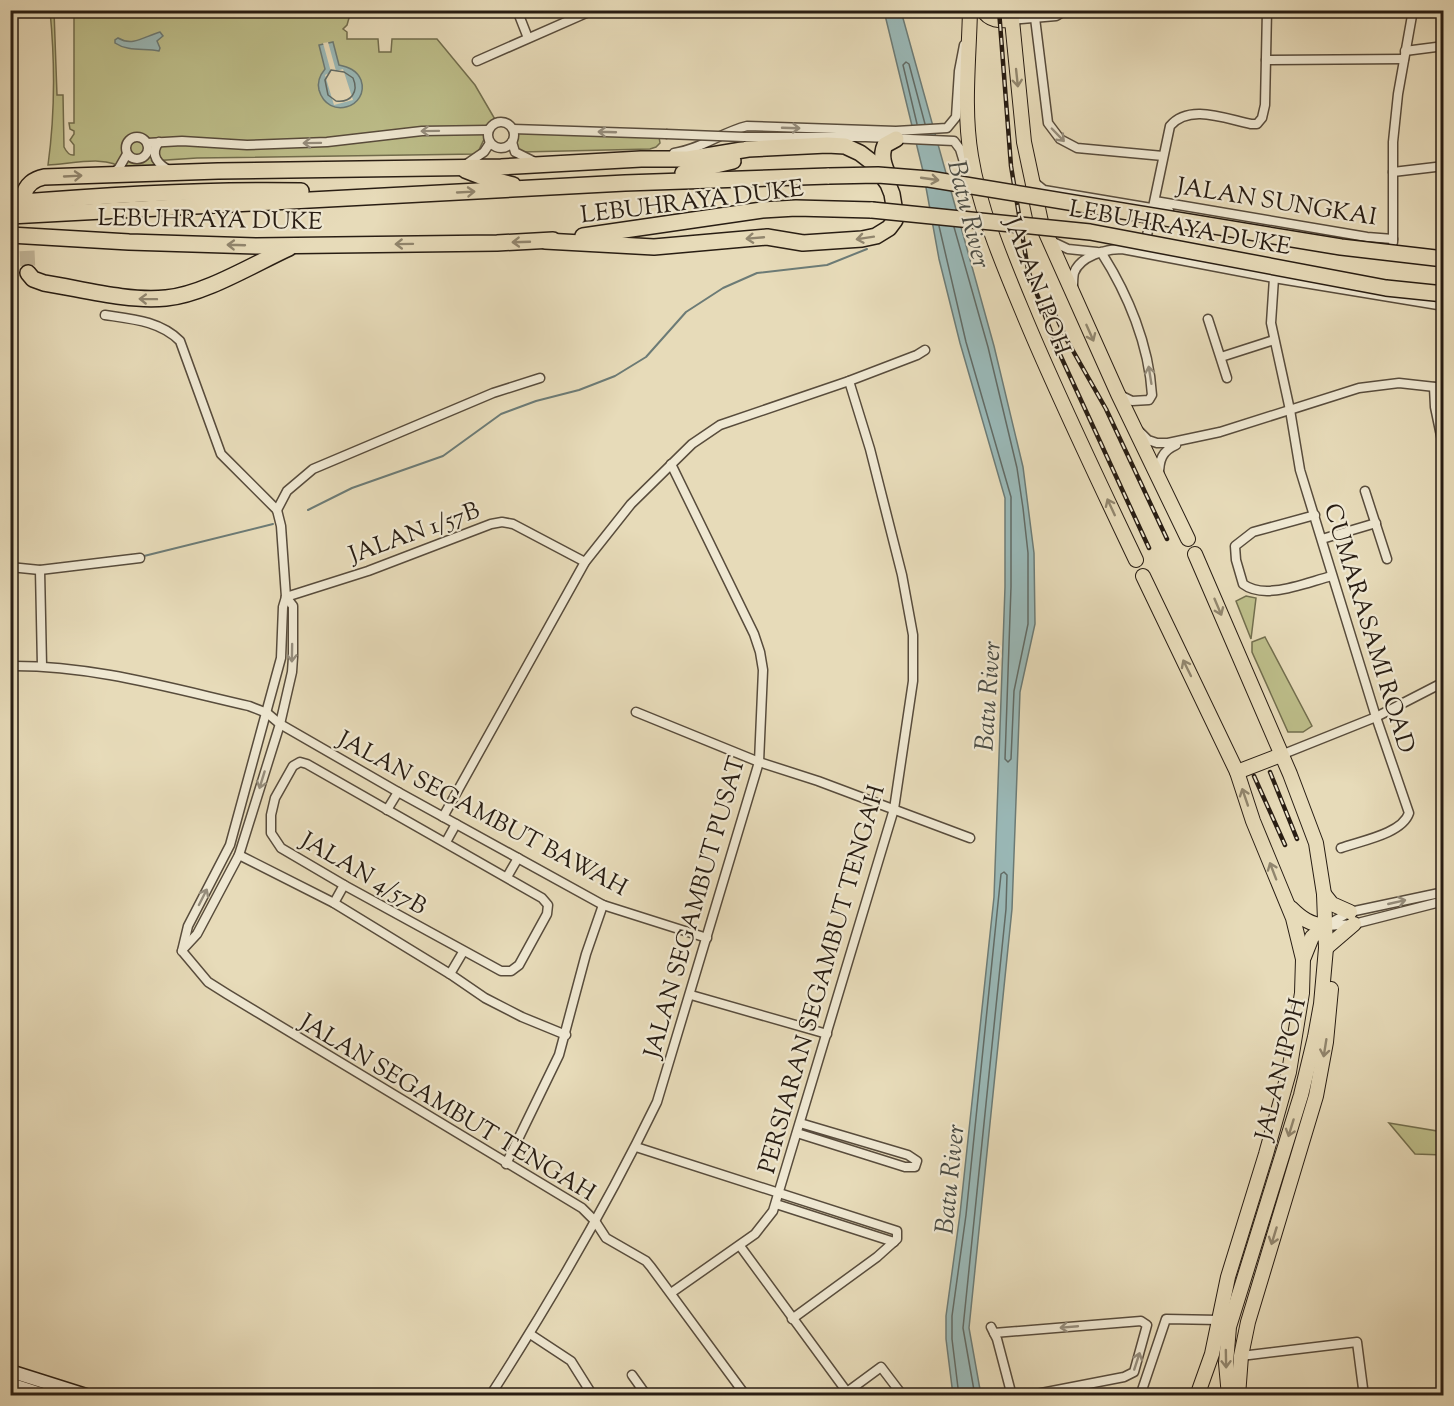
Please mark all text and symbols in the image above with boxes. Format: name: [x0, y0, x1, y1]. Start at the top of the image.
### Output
one-way arrow: [1012, 68, 1023, 87]
one-way arrow: [780, 122, 800, 133]
one-way arrow: [420, 125, 440, 137]
one-way arrow: [598, 126, 618, 137]
one-way arrow: [1050, 128, 1065, 143]
one-way arrow: [303, 137, 323, 149]
water label: Batu River: [936, 157, 999, 273]
one-way arrow: [63, 170, 83, 181]
street label: JALAN SUNGKAI: [1172, 170, 1379, 236]
street label: LEBUHRAYA DUKE: [579, 172, 806, 234]
one-way arrow: [919, 174, 939, 185]
one-way arrow: [456, 186, 476, 197]
street label: LEBUHRAYA DUKE: [1066, 193, 1294, 265]
street label: LEBUHRAYA DUKE: [97, 202, 323, 240]
street label: JALAN IPOH: [993, 211, 1078, 361]
one-way arrow: [746, 233, 766, 244]
one-way arrow: [855, 233, 875, 244]
one-way arrow: [512, 236, 532, 247]
one-way arrow: [395, 238, 415, 250]
one-way arrow: [227, 240, 247, 251]
one-way arrow: [138, 293, 158, 304]
one-way arrow: [1084, 324, 1096, 342]
one-way arrow: [1144, 366, 1155, 386]
street label: JALAN 1/57B: [343, 495, 485, 574]
one-way arrow: [1104, 498, 1116, 516]
street label: CUMARASAMI ROAD: [1314, 500, 1422, 758]
one-way arrow: [1213, 598, 1225, 616]
water label: Batu River: [967, 640, 1012, 752]
one-way arrow: [287, 643, 298, 663]
one-way arrow: [1181, 659, 1193, 677]
street label: JALAN SEGAMBUT BAWAH: [329, 723, 633, 906]
street label: JALAN SEGAMBUT PUSAT: [636, 753, 755, 1064]
one-way arrow: [256, 770, 267, 789]
street label: PERSIARAN SEGAMBUT TENGAH: [751, 781, 895, 1178]
one-way arrow: [1239, 788, 1250, 806]
street label: JALAN 4/57B: [292, 824, 432, 925]
one-way arrow: [1267, 862, 1278, 881]
one-way arrow: [198, 888, 209, 906]
one-way arrow: [1387, 896, 1406, 907]
street label: JALAN IPOH: [1247, 995, 1316, 1146]
street label: JALAN SEGAMBUT TENGAH: [291, 1006, 601, 1211]
one-way arrow: [1320, 1037, 1331, 1057]
one-way arrow: [1285, 1118, 1296, 1137]
water label: Batu River: [927, 1123, 976, 1236]
one-way arrow: [1268, 1226, 1279, 1245]
one-way arrow: [1060, 1322, 1080, 1333]
one-way arrow: [1220, 1348, 1232, 1368]
one-way arrow: [1132, 1352, 1143, 1371]

